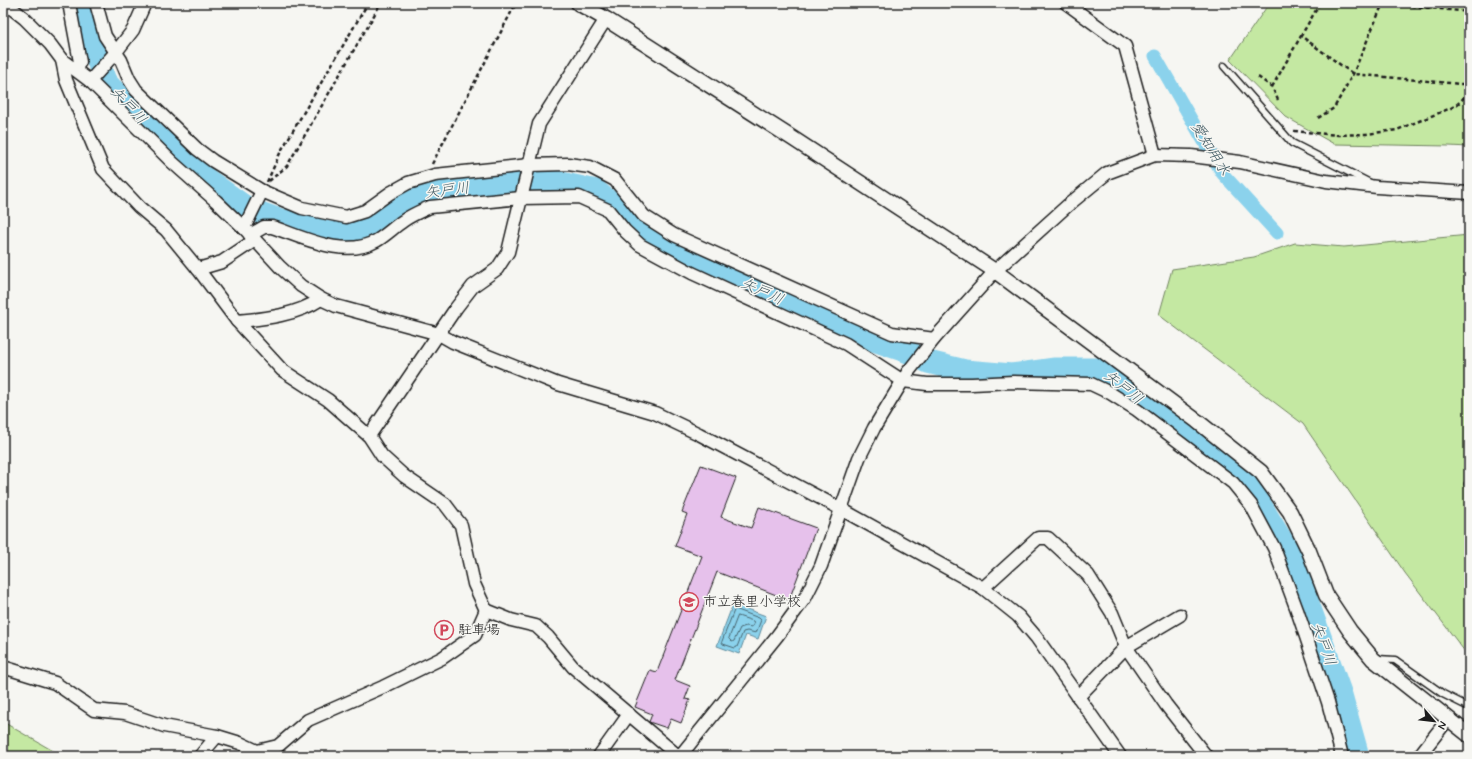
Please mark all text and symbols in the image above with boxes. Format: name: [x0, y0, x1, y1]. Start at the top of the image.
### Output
water label: 矢戸川: [105, 83, 151, 129]
water label: 愛知用水: [1186, 118, 1234, 180]
water label: 矢戸川: [423, 178, 471, 204]
water label: 矢戸川: [737, 274, 787, 310]
water label: 矢戸川: [1099, 366, 1147, 410]
school or university icon: 市立春里小学校: [678, 591, 700, 613]
place label: 市立春里小学校: [703, 593, 801, 611]
parking icon: 駐車場: [433, 619, 455, 641]
water label: 矢戸川: [1306, 619, 1340, 669]
place label: 駐車場: [458, 621, 500, 639]
north arrow: [1414, 701, 1454, 741]
text: N: [1434, 719, 1450, 732]

